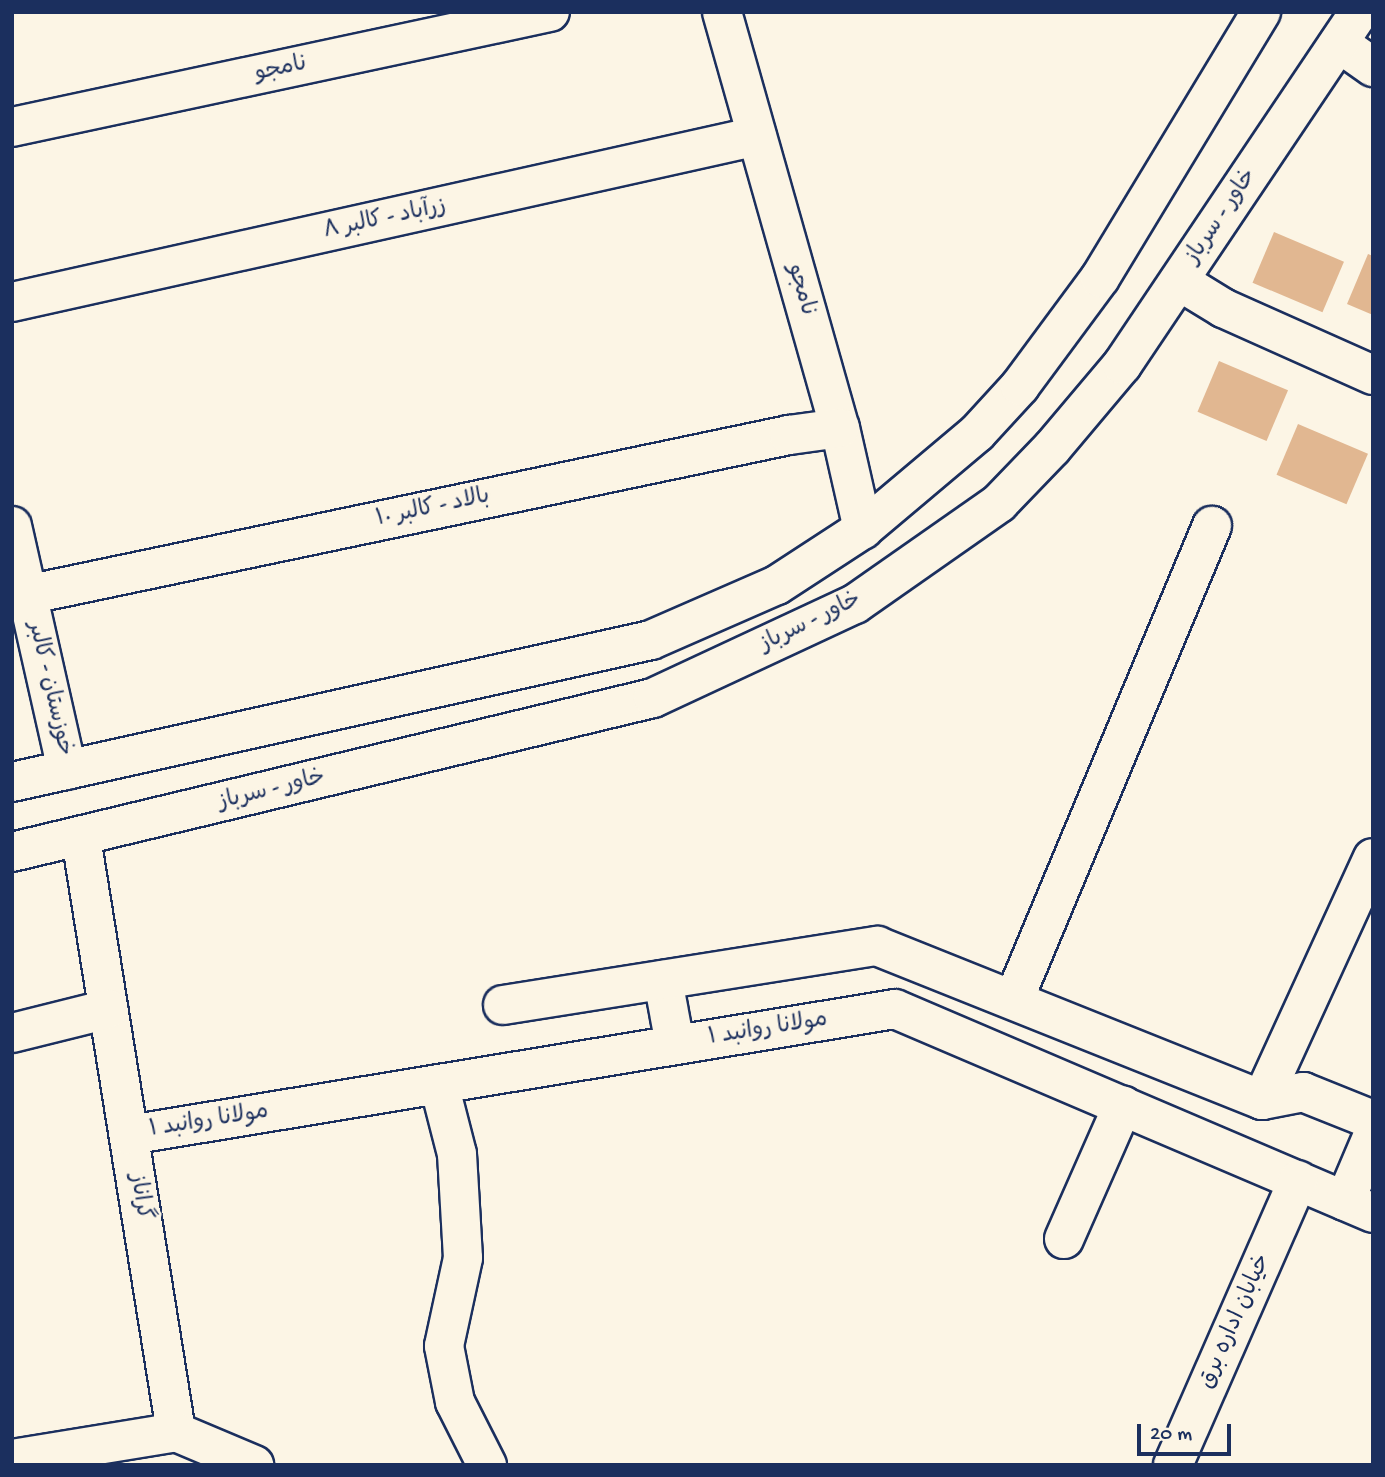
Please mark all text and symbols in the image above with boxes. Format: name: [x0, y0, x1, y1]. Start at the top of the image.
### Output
street label: نامجو: [253, 51, 309, 89]
street label: خاور - سرباز: [1180, 164, 1264, 270]
street label: زرآباد - کالبر ۸: [321, 194, 449, 246]
street label: نامجو: [780, 261, 820, 319]
street label: بالاد - کالبر ۱۰: [374, 484, 492, 534]
street label: خاور - سرباز: [756, 587, 866, 659]
street label: خوزستان - کالبر: [20, 619, 78, 759]
street label: خاور - سرباز: [216, 764, 328, 818]
street label: مولانا روانبد ۱: [706, 1007, 830, 1053]
street label: مولانا روانبد ۱: [147, 1099, 271, 1145]
street label: گراناز: [122, 1172, 156, 1222]
street label: خیابان اداره برق: [1194, 1250, 1278, 1394]
scale bar: [1140, 1410, 1234, 1454]
text: 20 m: [1150, 1423, 1192, 1448]

